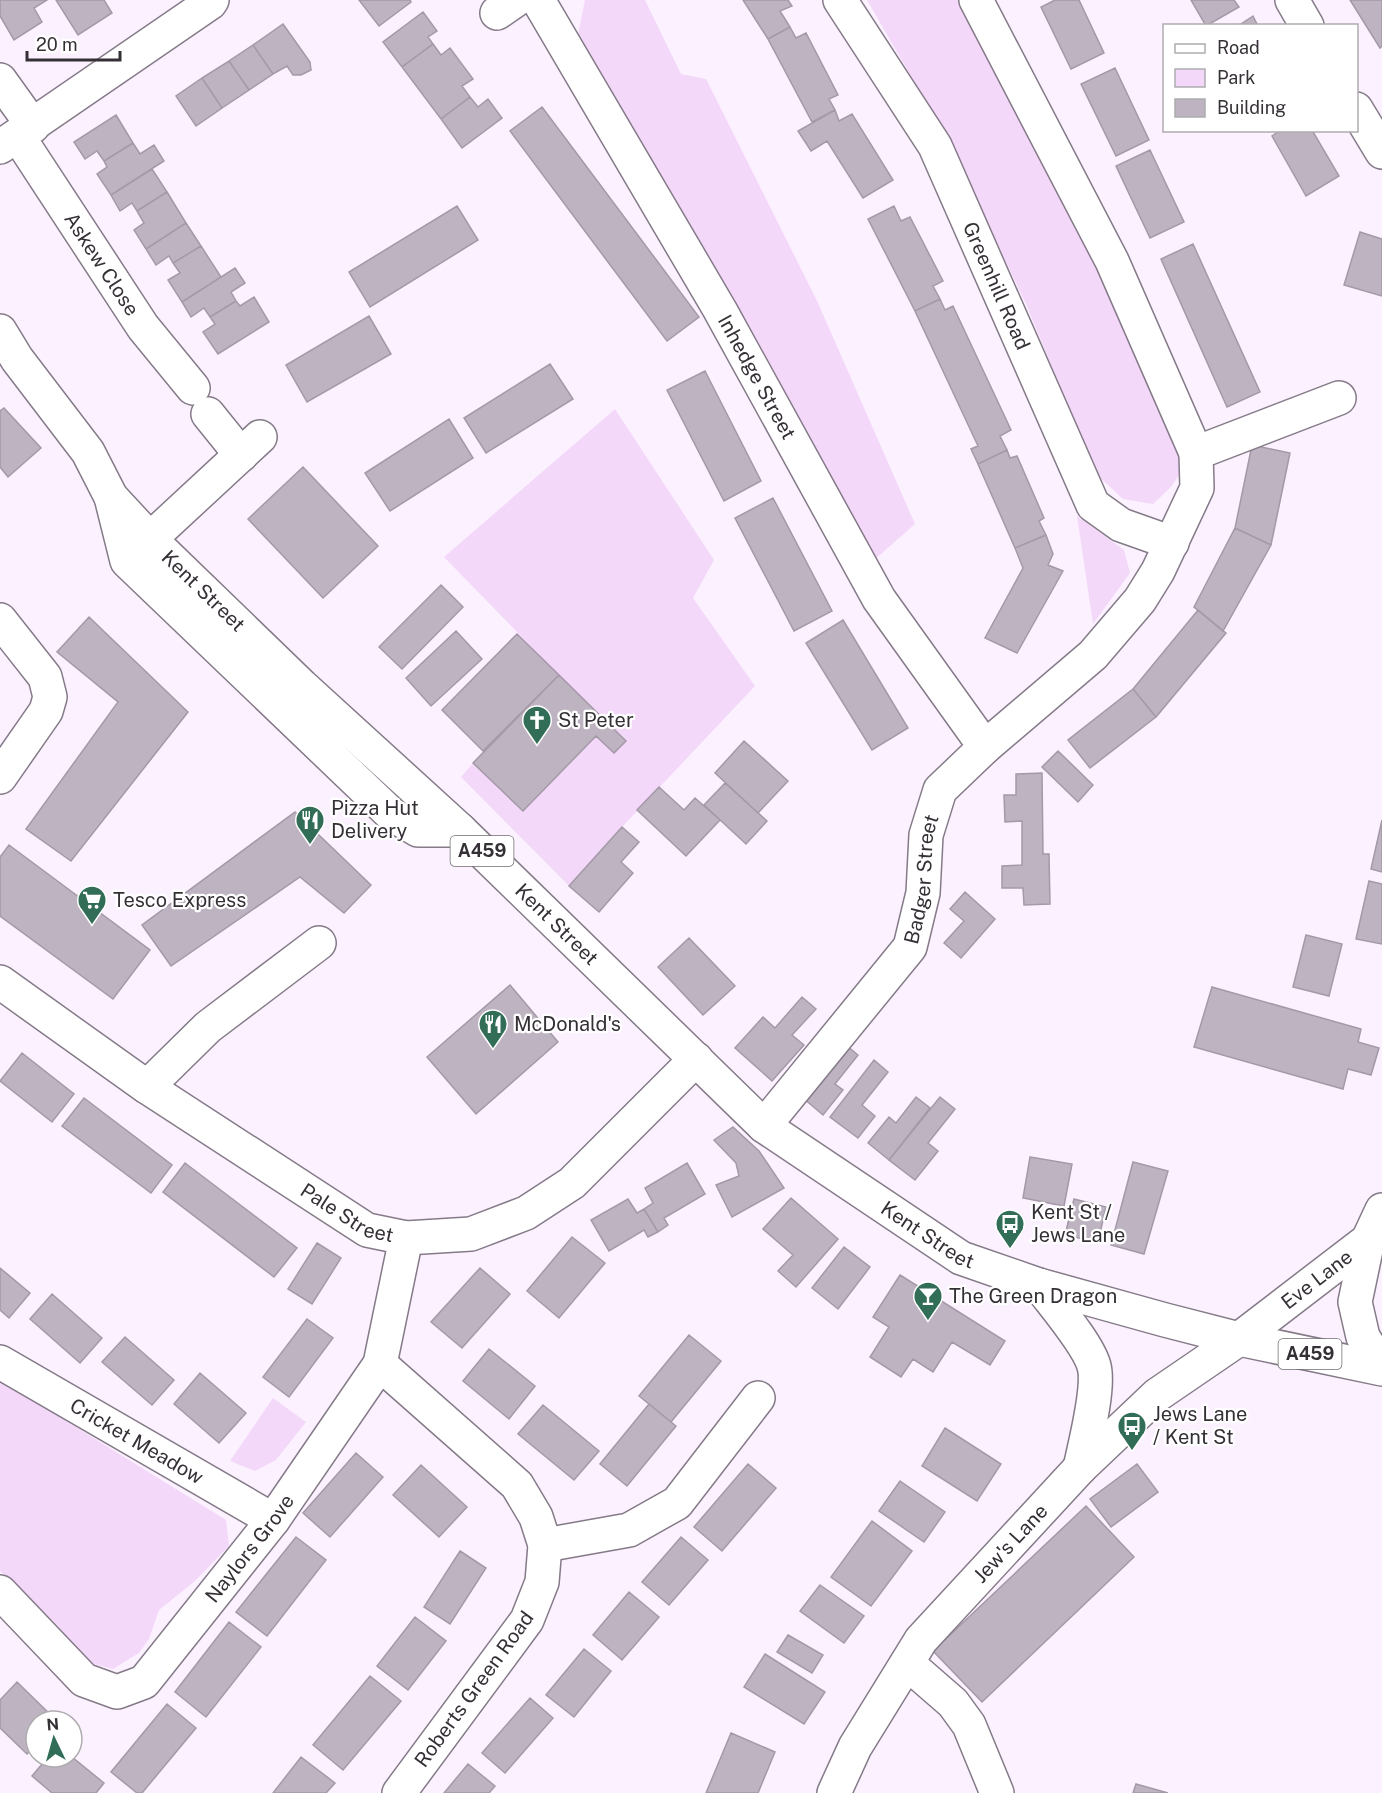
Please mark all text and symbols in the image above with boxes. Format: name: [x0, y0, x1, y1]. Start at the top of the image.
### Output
scale bar: [27, 24, 120, 62]
legend: [1163, 24, 1358, 132]
text: 20 m: [36, 34, 78, 55]
text: Road: [1217, 37, 1260, 58]
text: Park: [1217, 67, 1255, 88]
text: Building: [1217, 97, 1286, 118]
street label: Askew Close: [59, 208, 144, 320]
street label: Greenhill Road: [958, 218, 1035, 354]
street label: Inhedge Street: [713, 311, 801, 444]
street label: Kent Street: [157, 545, 250, 636]
church icon: St Peter: [521, 704, 553, 746]
place label: St Peter: [558, 708, 634, 732]
place label: Pizza Hut Delivery: [331, 796, 419, 843]
restaurant icon: Pizza Hut Delivery: [294, 804, 326, 846]
street label: Badger Street: [899, 811, 944, 946]
road number: A459: [450, 836, 514, 866]
street label: Kent Street: [510, 878, 603, 970]
supermarket icon: Tesco Express: [76, 884, 108, 926]
place label: Tesco Express: [113, 888, 246, 912]
restaurant icon: McDonald's: [477, 1008, 509, 1050]
place label: McDonald's: [514, 1012, 621, 1036]
street label: Pale Street: [296, 1178, 396, 1247]
street label: Kent Street: [877, 1196, 977, 1274]
place label: Kent St / Jews Lane: [1031, 1200, 1125, 1247]
bus stop icon: Kent St / Jews Lane: [994, 1208, 1026, 1250]
street label: Eve Lane: [1276, 1244, 1357, 1314]
bar icon: The Green Dragon: [912, 1280, 944, 1322]
place label: The Green Dragon: [949, 1284, 1117, 1308]
road number: A459: [1278, 1339, 1342, 1369]
street label: Cricket Meadow: [66, 1393, 208, 1489]
place label: Jews Lane / Kent St: [1153, 1402, 1247, 1449]
bus stop icon: Jews Lane / Kent St: [1116, 1410, 1148, 1452]
street label: Naylors Grove: [200, 1490, 299, 1607]
street label: Jew's Lane: [968, 1499, 1053, 1588]
street label: Roberts Green Road: [409, 1606, 539, 1772]
north arrow: [24, 1709, 84, 1769]
text: N: [46, 1715, 60, 1735]

